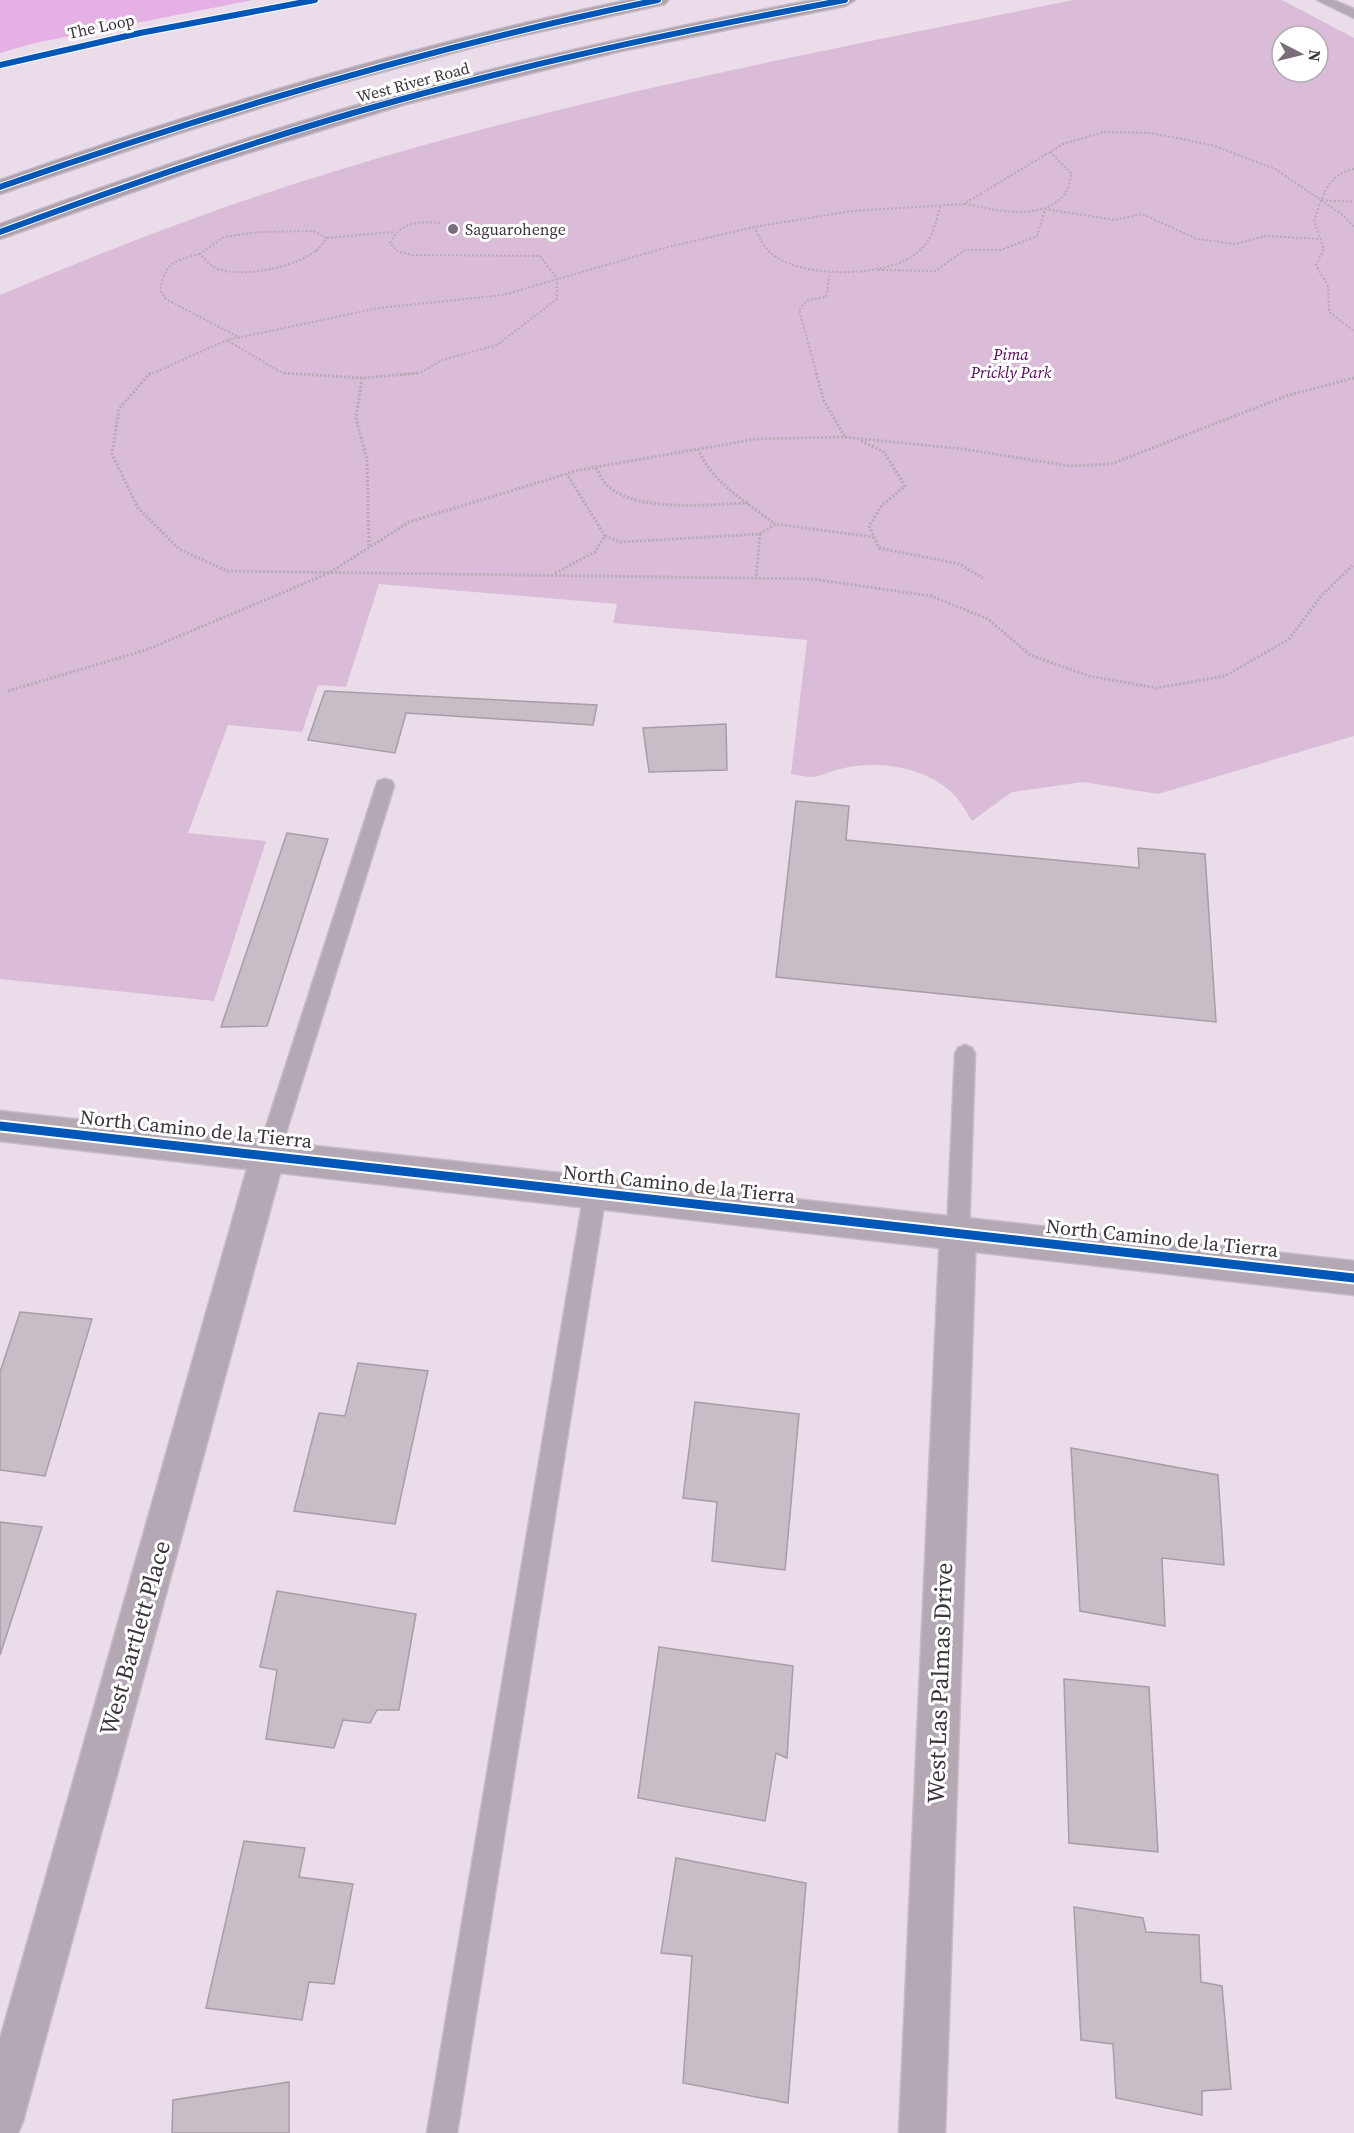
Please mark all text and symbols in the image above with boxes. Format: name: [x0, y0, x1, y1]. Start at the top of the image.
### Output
street label: The Loop: [66, 8, 136, 44]
north arrow: [1270, 24, 1330, 84]
text: N: [1303, 49, 1327, 63]
street label: West River Road: [354, 56, 472, 108]
place label: Saguarohenge: [465, 218, 566, 240]
marker: Saguarohenge: [446, 222, 460, 236]
park label: Pima Prickly Park: [970, 343, 1052, 383]
street label: North Camino de la Tierra: [78, 1103, 314, 1155]
street label: North Camino de la Tierra: [561, 1158, 797, 1210]
street label: North Camino de la Tierra: [1044, 1212, 1280, 1264]
street label: West Bartlett Place: [91, 1537, 178, 1739]
street label: West Las Palmas Drive: [919, 1562, 960, 1804]

